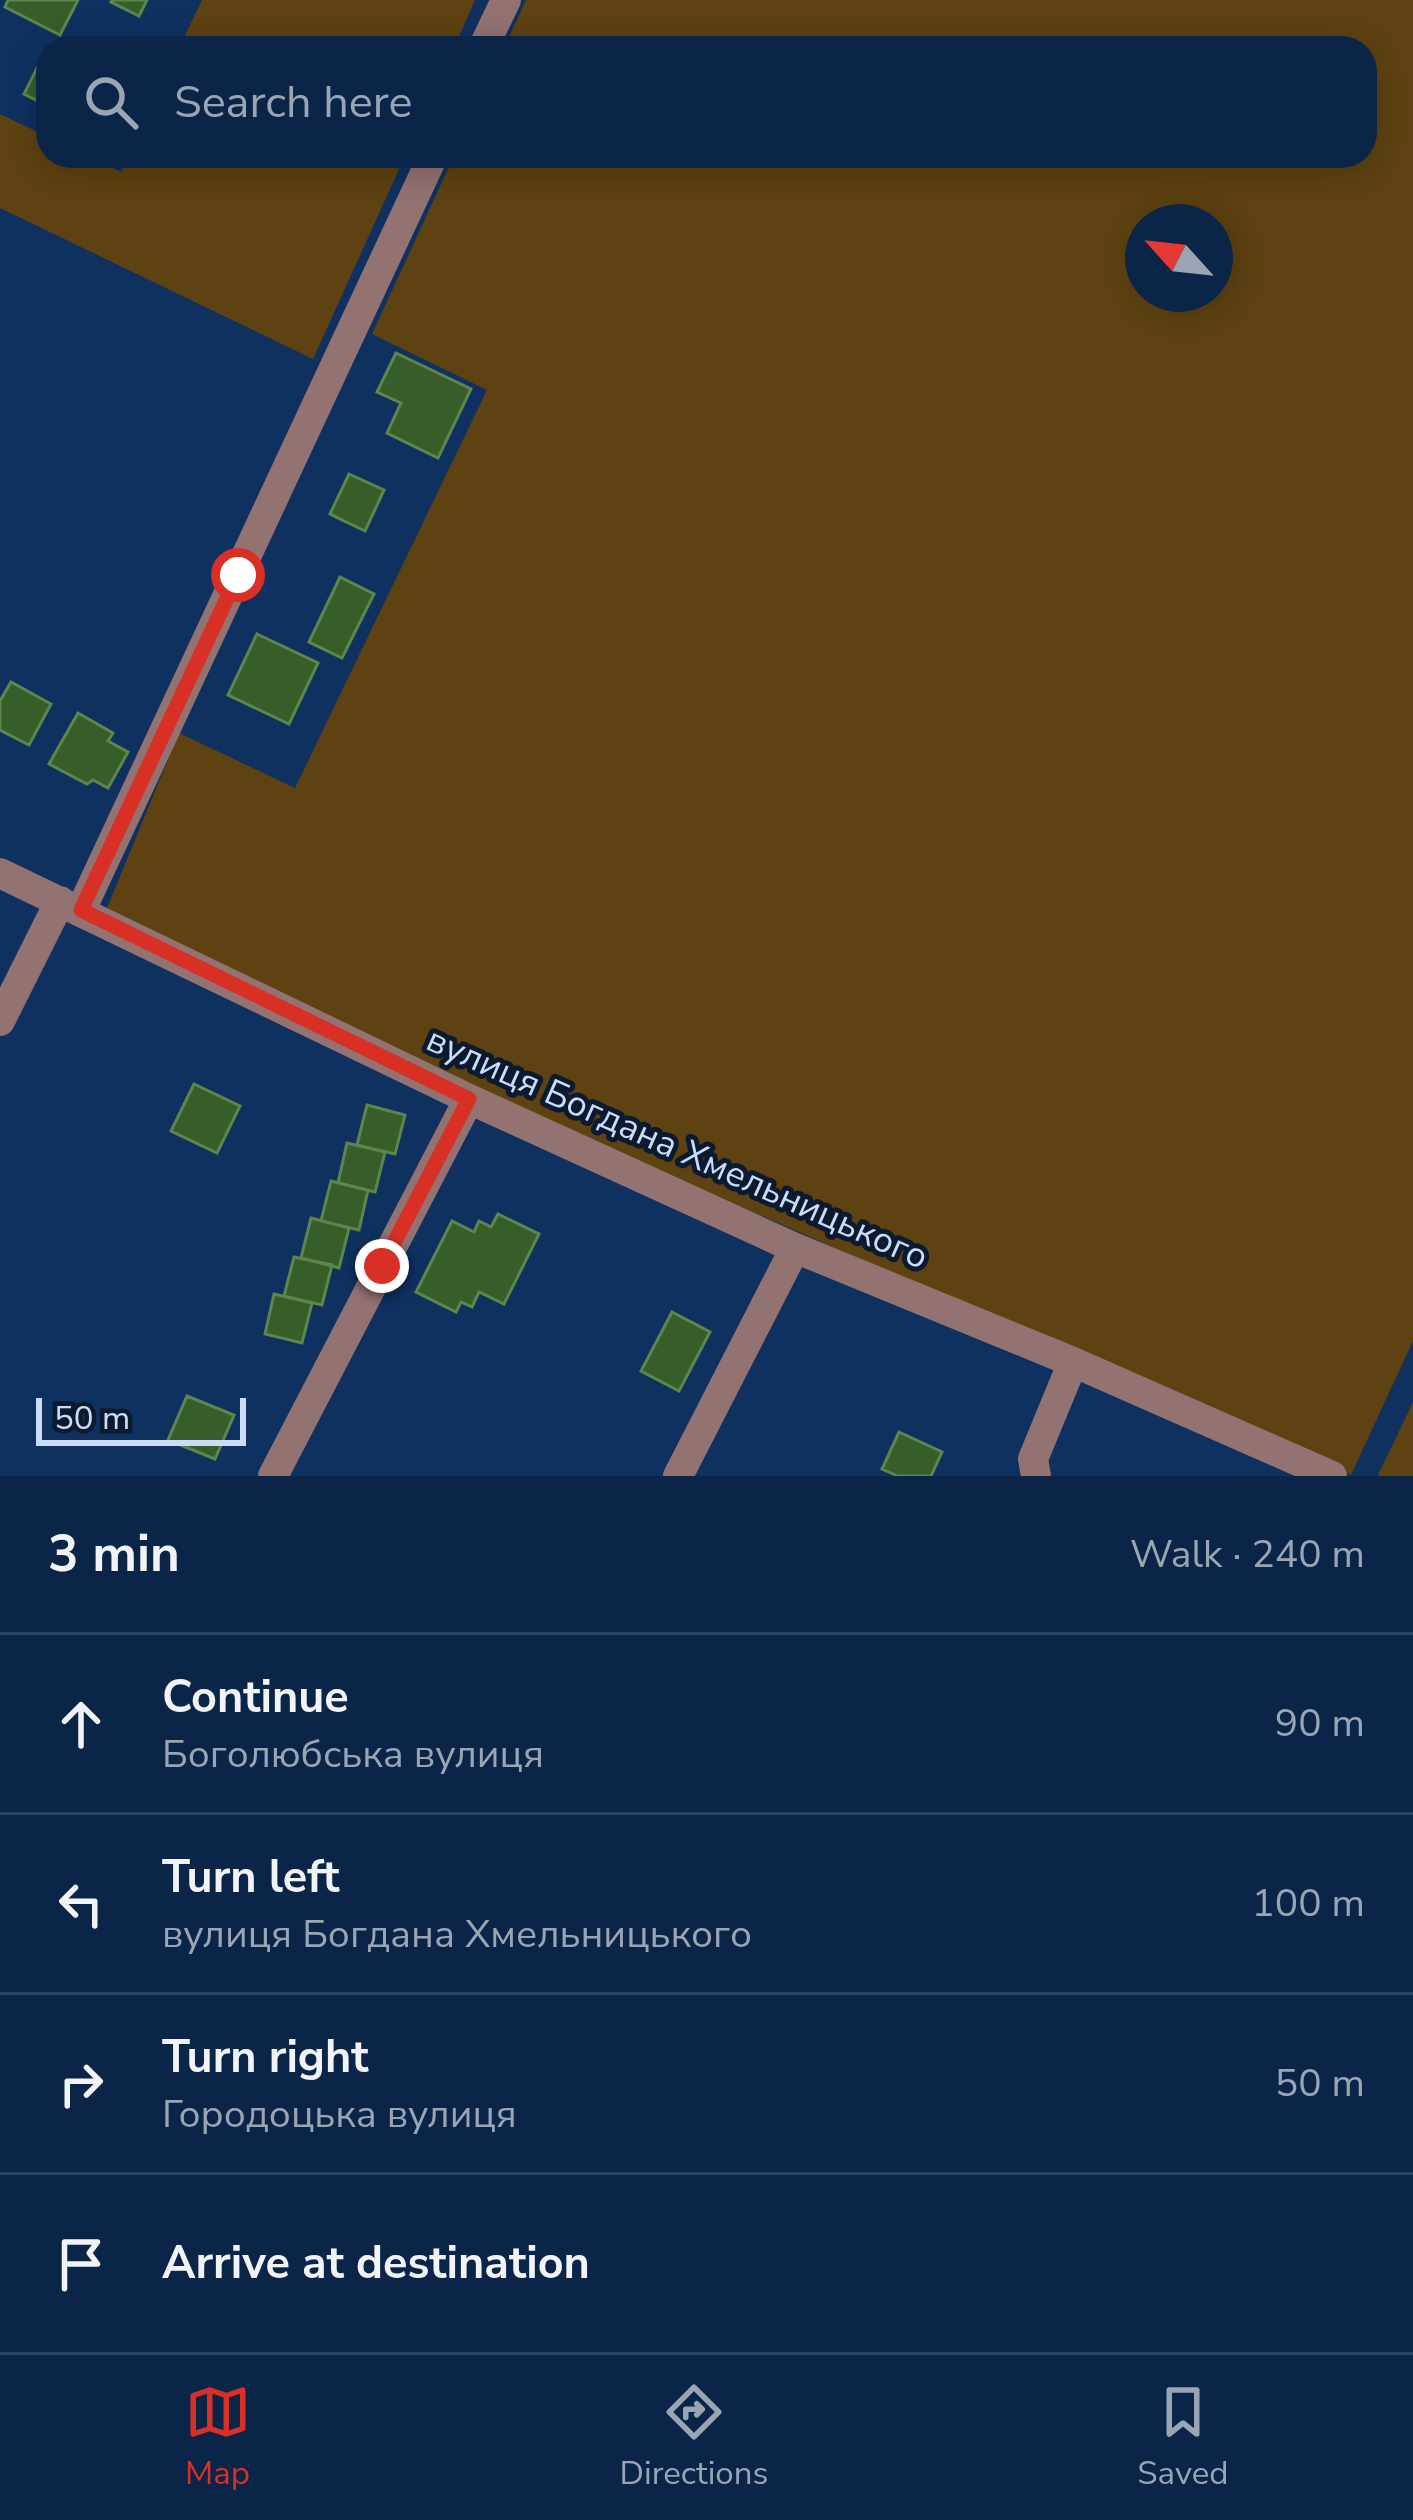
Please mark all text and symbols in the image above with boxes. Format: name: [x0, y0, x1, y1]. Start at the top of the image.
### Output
search box: [36, 36, 1377, 168]
icon: search: [78, 69, 144, 135]
text: Search here: [174, 72, 413, 133]
north arrow: [1125, 204, 1233, 312]
route start: [211, 548, 265, 602]
street label: вулиця Богдана Хмельницького: [419, 1015, 936, 1282]
route end: [355, 1239, 409, 1293]
scale bar: [36, 1392, 246, 1445]
text: 50 m: [54, 1396, 130, 1441]
text: 3 min: [48, 1519, 180, 1589]
text: Walk · 240 m: [1130, 1528, 1365, 1581]
text: Continue: [162, 1667, 349, 1728]
icon: ahead: [48, 1691, 114, 1757]
text: 90 m: [1275, 1697, 1365, 1750]
text: Боголюбська вулиця: [162, 1728, 544, 1781]
text: Turn left: [162, 1847, 340, 1908]
icon: left: [48, 1871, 114, 1937]
text: 100 m: [1251, 1877, 1365, 1930]
text: вулиця Богдана Хмельницького: [162, 1908, 752, 1961]
text: Turn right: [162, 2027, 369, 2088]
icon: right: [48, 2051, 114, 2117]
text: 50 m: [1275, 2057, 1365, 2110]
text: Городоцька вулиця: [162, 2088, 517, 2141]
icon: arrive: [48, 2231, 114, 2297]
text: Arrive at destination: [162, 2233, 590, 2294]
tab: Map: [185, 2379, 251, 2496]
tab: Directions: [620, 2379, 768, 2496]
tab: Saved: [1137, 2379, 1228, 2496]

